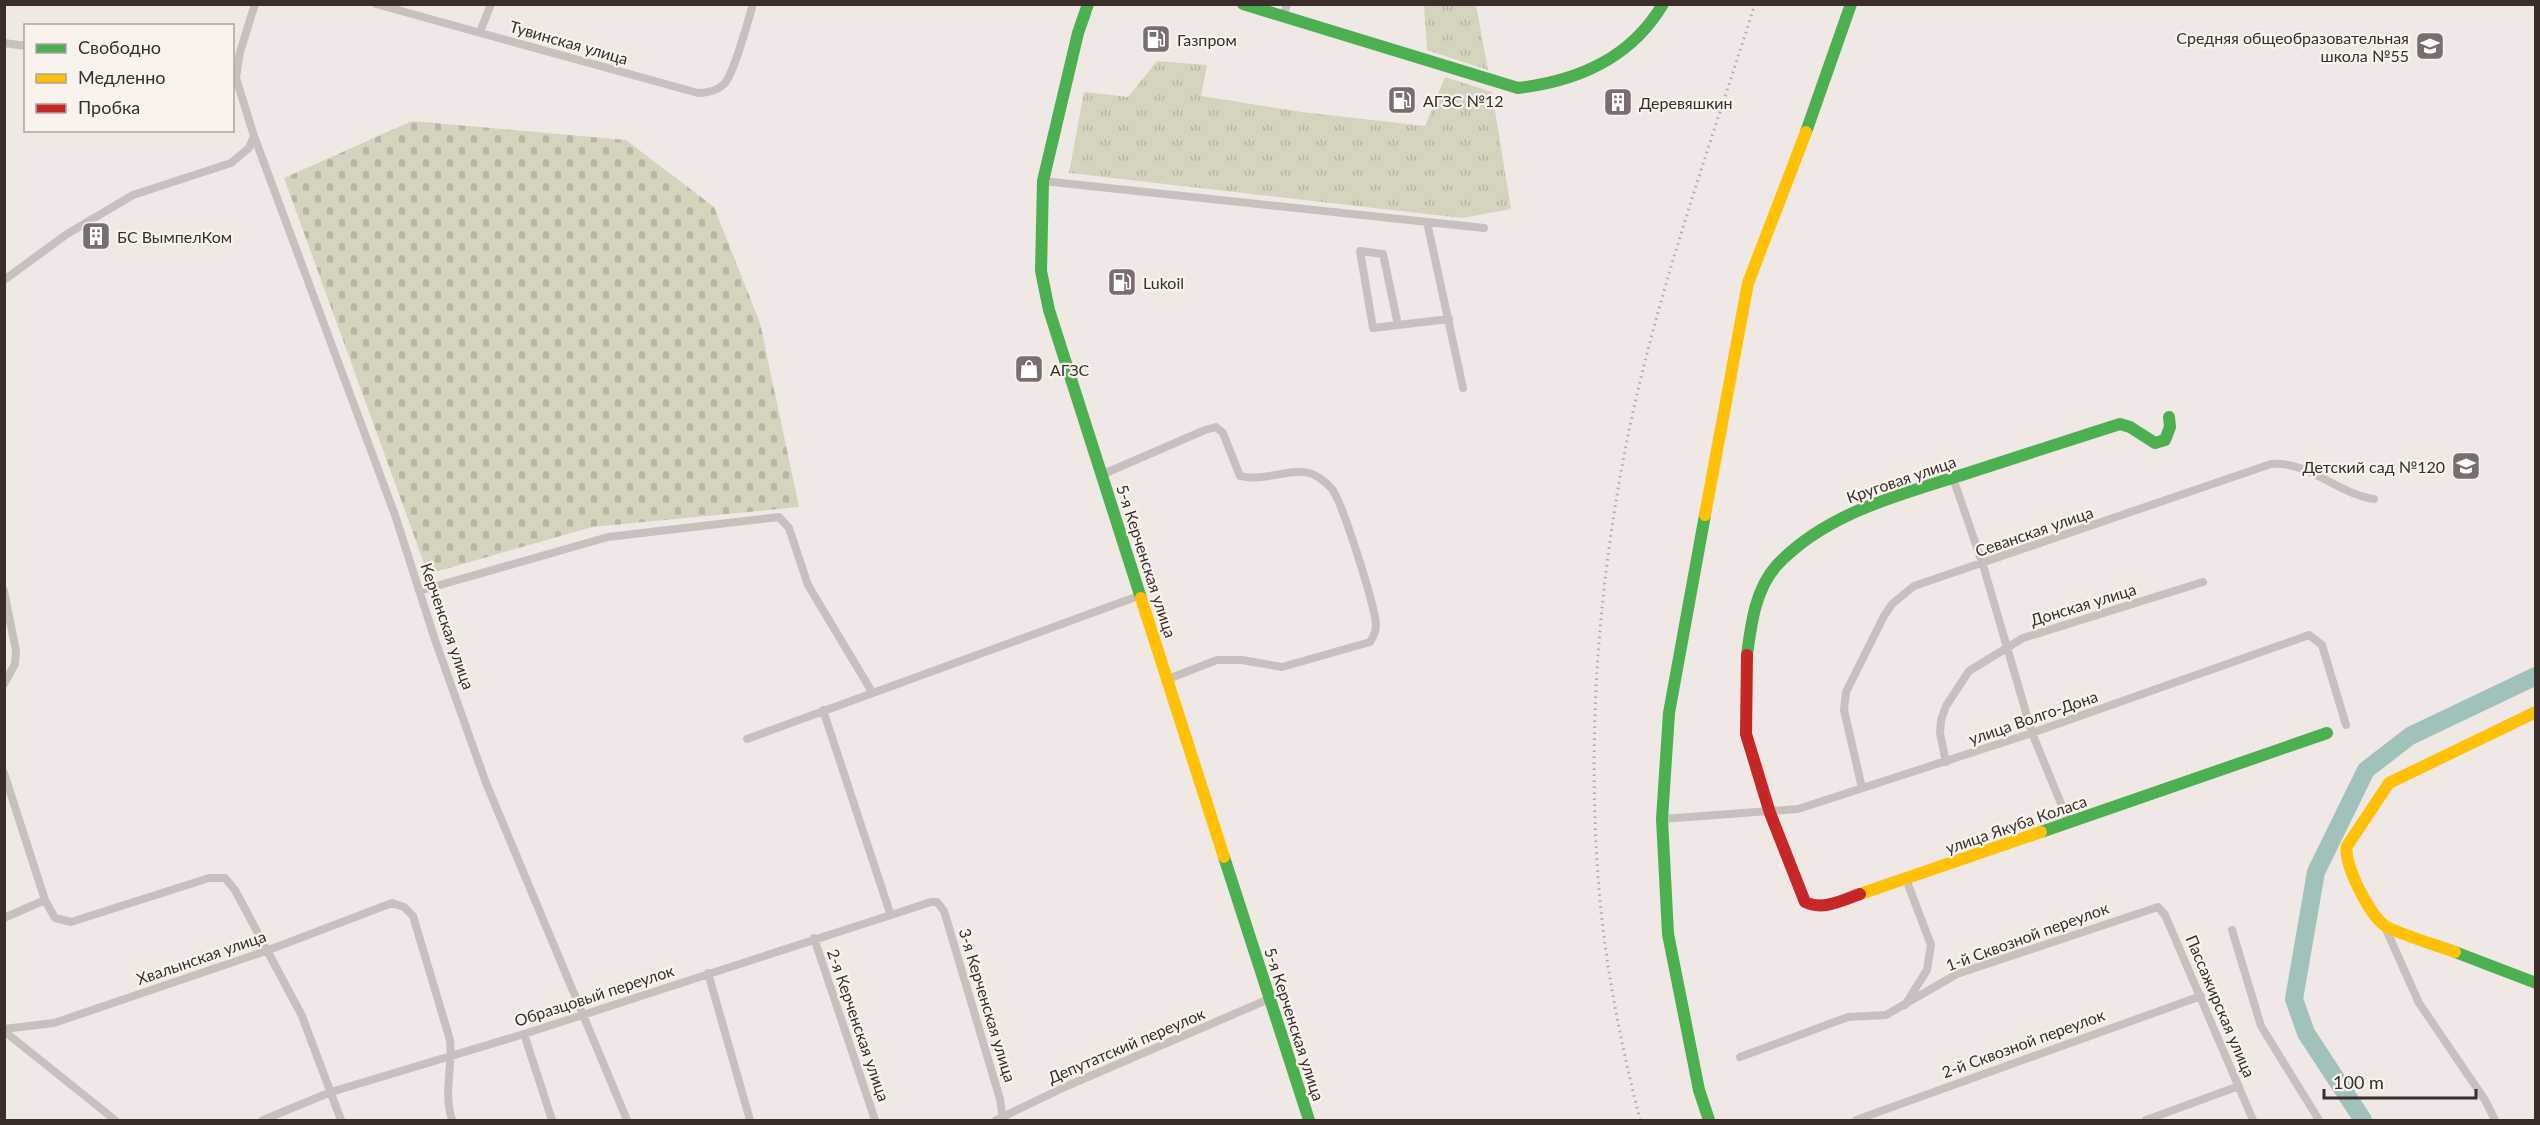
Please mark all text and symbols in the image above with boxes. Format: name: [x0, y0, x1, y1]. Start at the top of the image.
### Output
street label: Тувинская улица: [508, 16, 630, 68]
fuel station icon: Газпром: [1140, 23, 1172, 55]
legend: [24, 24, 234, 132]
place label: Средняя общеобразовательная школа №55: [2176, 28, 2409, 65]
place label: Газпром: [1177, 30, 1237, 49]
school or university icon: Средняя общеобразовательная школа №55: [2414, 30, 2446, 62]
text: Свободно: [78, 36, 161, 58]
text: Медленно: [78, 66, 166, 88]
fuel station icon: АГЗС №12: [1386, 84, 1418, 116]
building icon: Деревяшкин: [1602, 86, 1634, 118]
place label: АГЗС №12: [1423, 91, 1503, 110]
place label: Деревяшкин: [1639, 93, 1732, 112]
text: Пробка: [78, 96, 140, 118]
building icon: БС ВымпелКом: [80, 220, 112, 252]
place label: БС ВымпелКом: [117, 227, 232, 246]
fuel station icon: Lukoil: [1106, 266, 1138, 298]
place label: Lukoil: [1143, 273, 1184, 292]
shop icon: АГЗС: [1013, 353, 1045, 385]
place label: АГЗС: [1050, 360, 1090, 379]
school or university icon: Детский сад №120: [2450, 450, 2482, 482]
street label: Круговая улица: [1844, 451, 1958, 507]
place label: Детский сад №120: [2302, 457, 2445, 476]
street label: 5-я Керченская улица: [1113, 482, 1181, 640]
street label: Севанская улица: [1973, 502, 2095, 560]
street label: Керченская улица: [417, 560, 479, 692]
street label: Донская улица: [2028, 579, 2138, 629]
street label: улица Волго-Дона: [1966, 686, 2100, 748]
street label: улица Якуба Коласа: [1943, 791, 2089, 857]
street label: 1-й Сквозной переулок: [1943, 897, 2112, 974]
street label: Хвалынская улица: [134, 926, 268, 988]
street label: 3-я Керченская улица: [956, 926, 1020, 1084]
street label: Пассажирская улица: [2182, 932, 2260, 1080]
street label: 5-я Керченская улица: [1261, 945, 1329, 1103]
street label: 2-я Керченская улица: [824, 946, 894, 1104]
street label: Образцовый переулок: [512, 960, 677, 1030]
street label: Депутатский переулок: [1045, 1003, 1208, 1087]
street label: 2-й Сквозной переулок: [1939, 1004, 2108, 1081]
scale bar: [2324, 1062, 2476, 1100]
text: 100 m: [2333, 1071, 2384, 1093]

